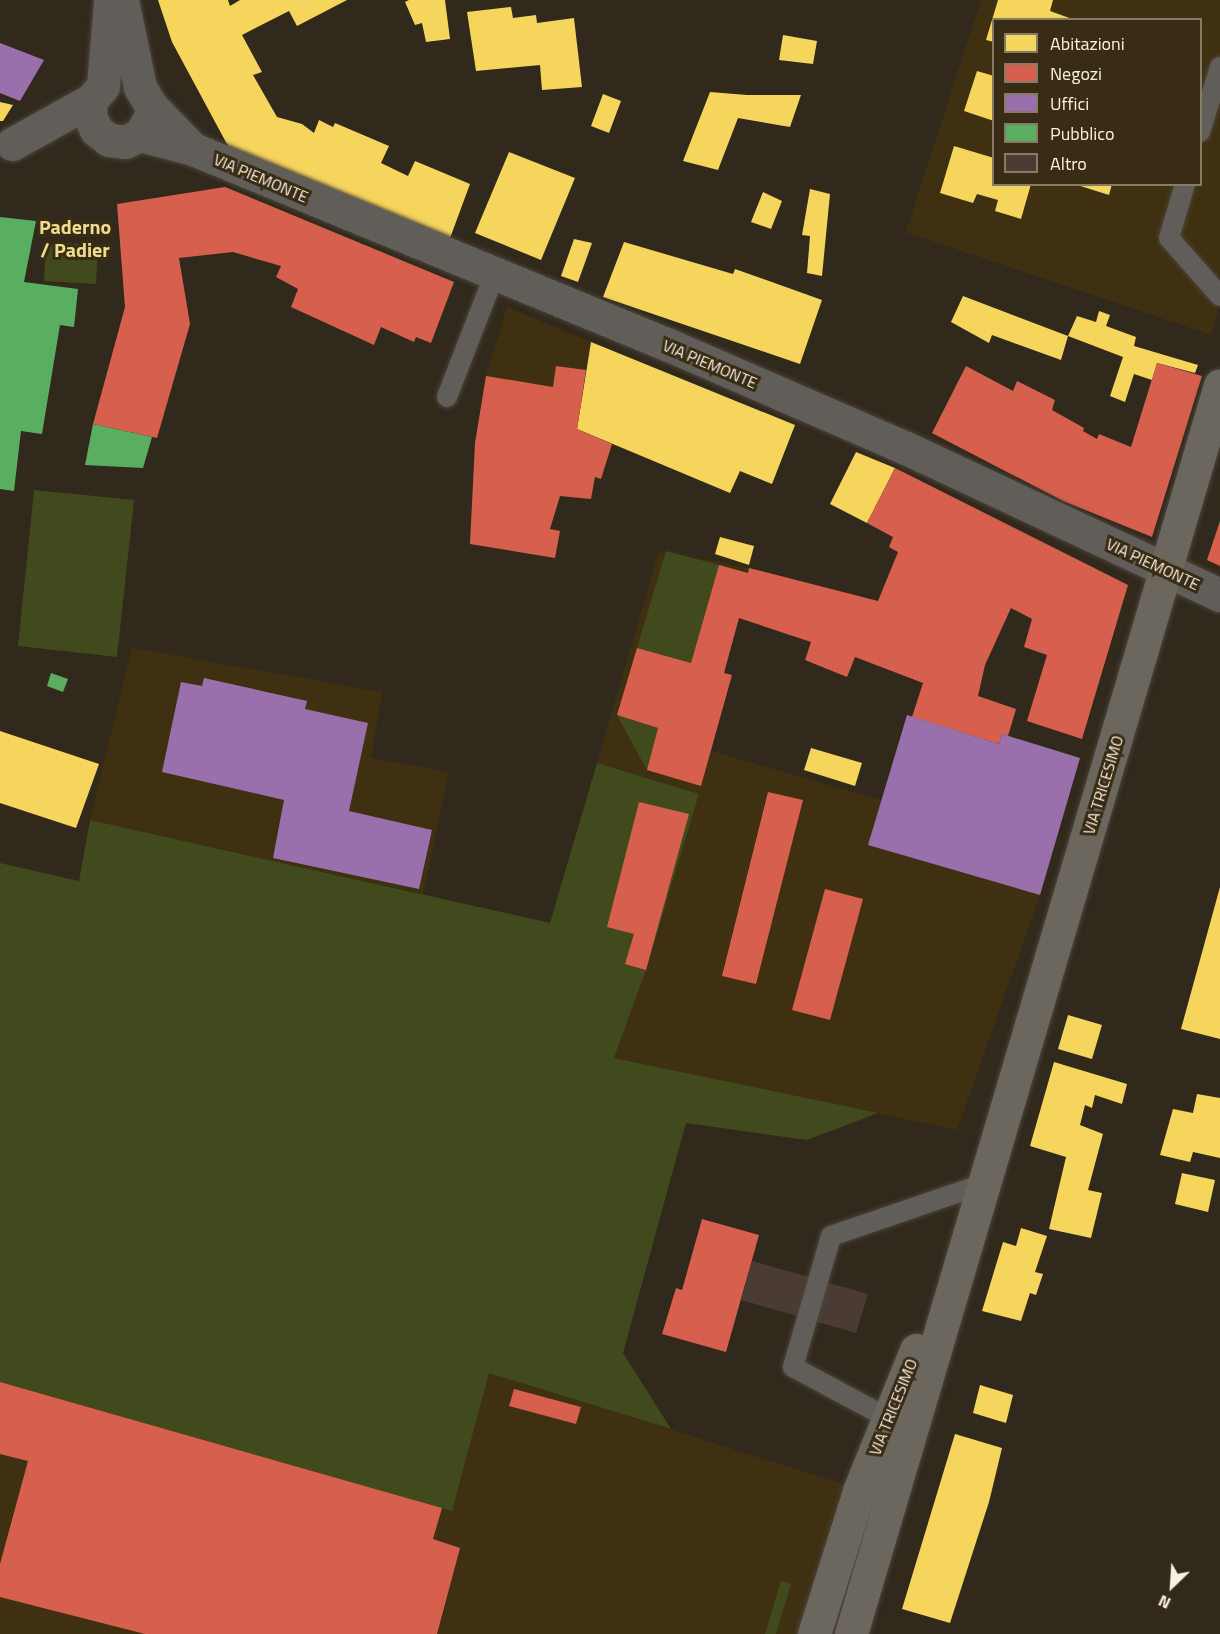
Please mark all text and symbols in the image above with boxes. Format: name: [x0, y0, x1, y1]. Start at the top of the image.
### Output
legend: [992, 18, 1202, 186]
text: Abitazioni: [1050, 30, 1125, 57]
text: Negozi: [1050, 60, 1102, 87]
text: Uffici: [1050, 90, 1089, 117]
text: Pubblico: [1050, 120, 1115, 147]
street label: VIA PIEMONTE: [211, 149, 311, 207]
text: Altro: [1050, 150, 1087, 177]
district label: Paderno / Padier: [39, 214, 111, 261]
street label: VIA PIEMONTE: [660, 335, 760, 393]
street label: VIA PIEMONTE: [1103, 534, 1203, 594]
street label: VIA TRICESIMO: [1079, 733, 1127, 837]
street label: VIA TRICESIMO: [865, 1356, 921, 1458]
north arrow: [1142, 1556, 1202, 1616]
text: N: [1154, 1589, 1174, 1616]

